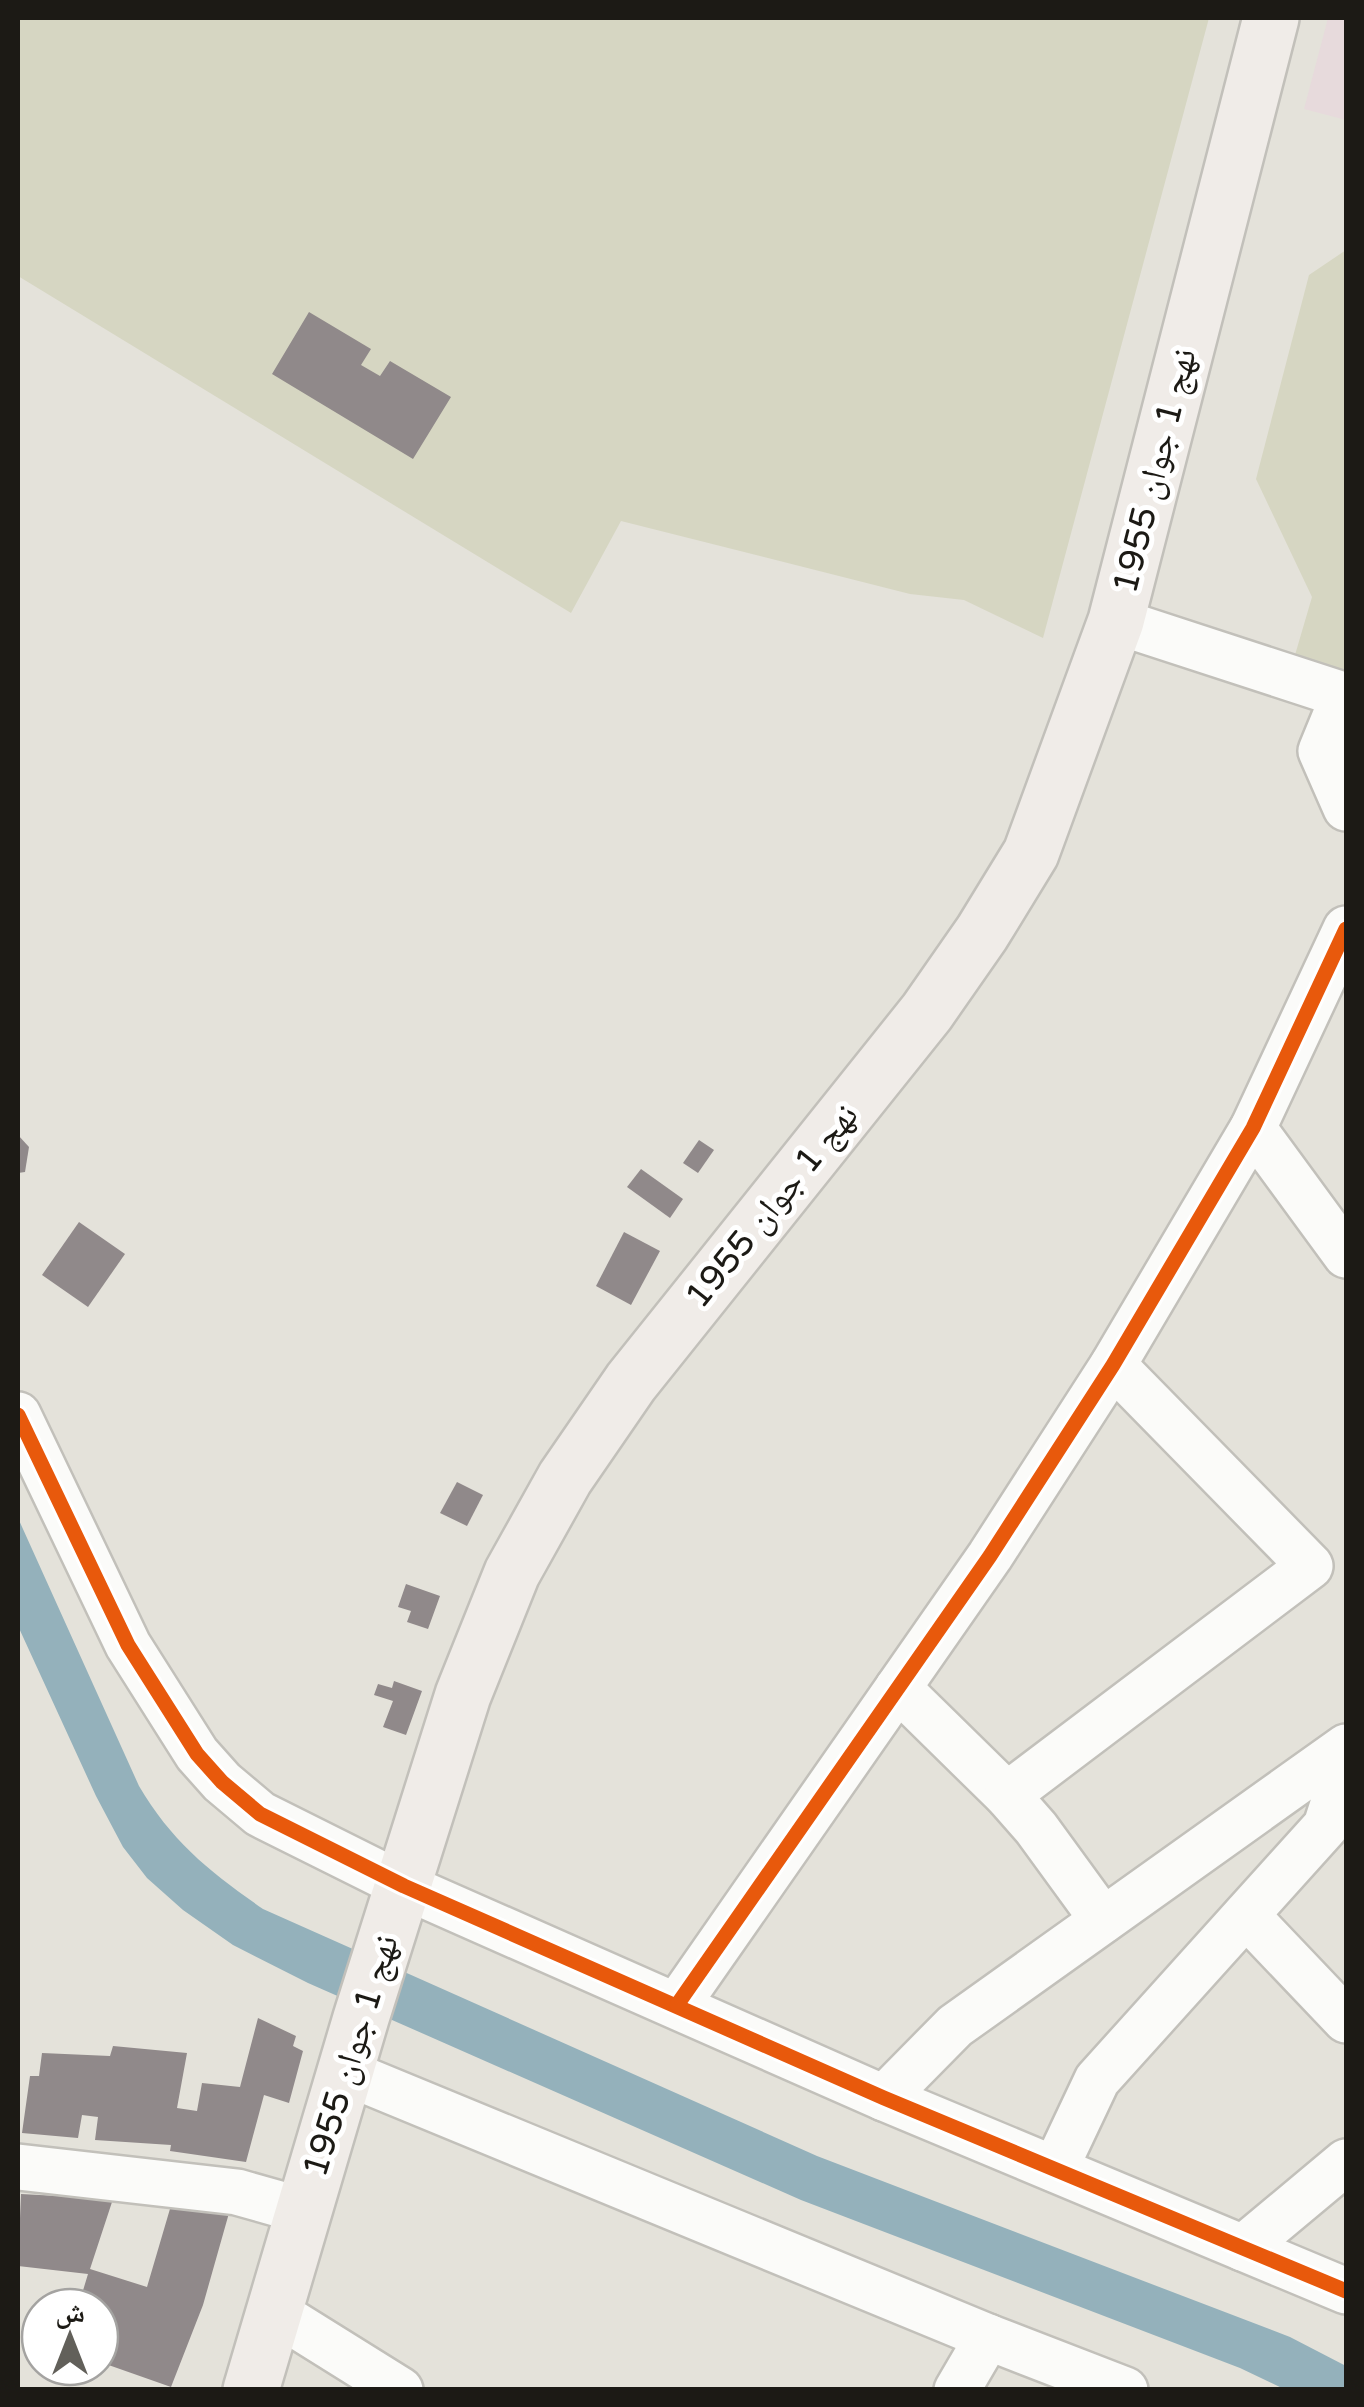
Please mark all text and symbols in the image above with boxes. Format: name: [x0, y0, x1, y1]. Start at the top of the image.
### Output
street label: نهج 1 جوان 1955: [1104, 344, 1206, 598]
street label: نهج 1 جوان 1955: [677, 1095, 867, 1317]
street label: نهج 1 جوان 1955: [294, 1930, 408, 2182]
north arrow: [20, 2287, 120, 2387]
text: ش: [55, 2296, 85, 2330]

